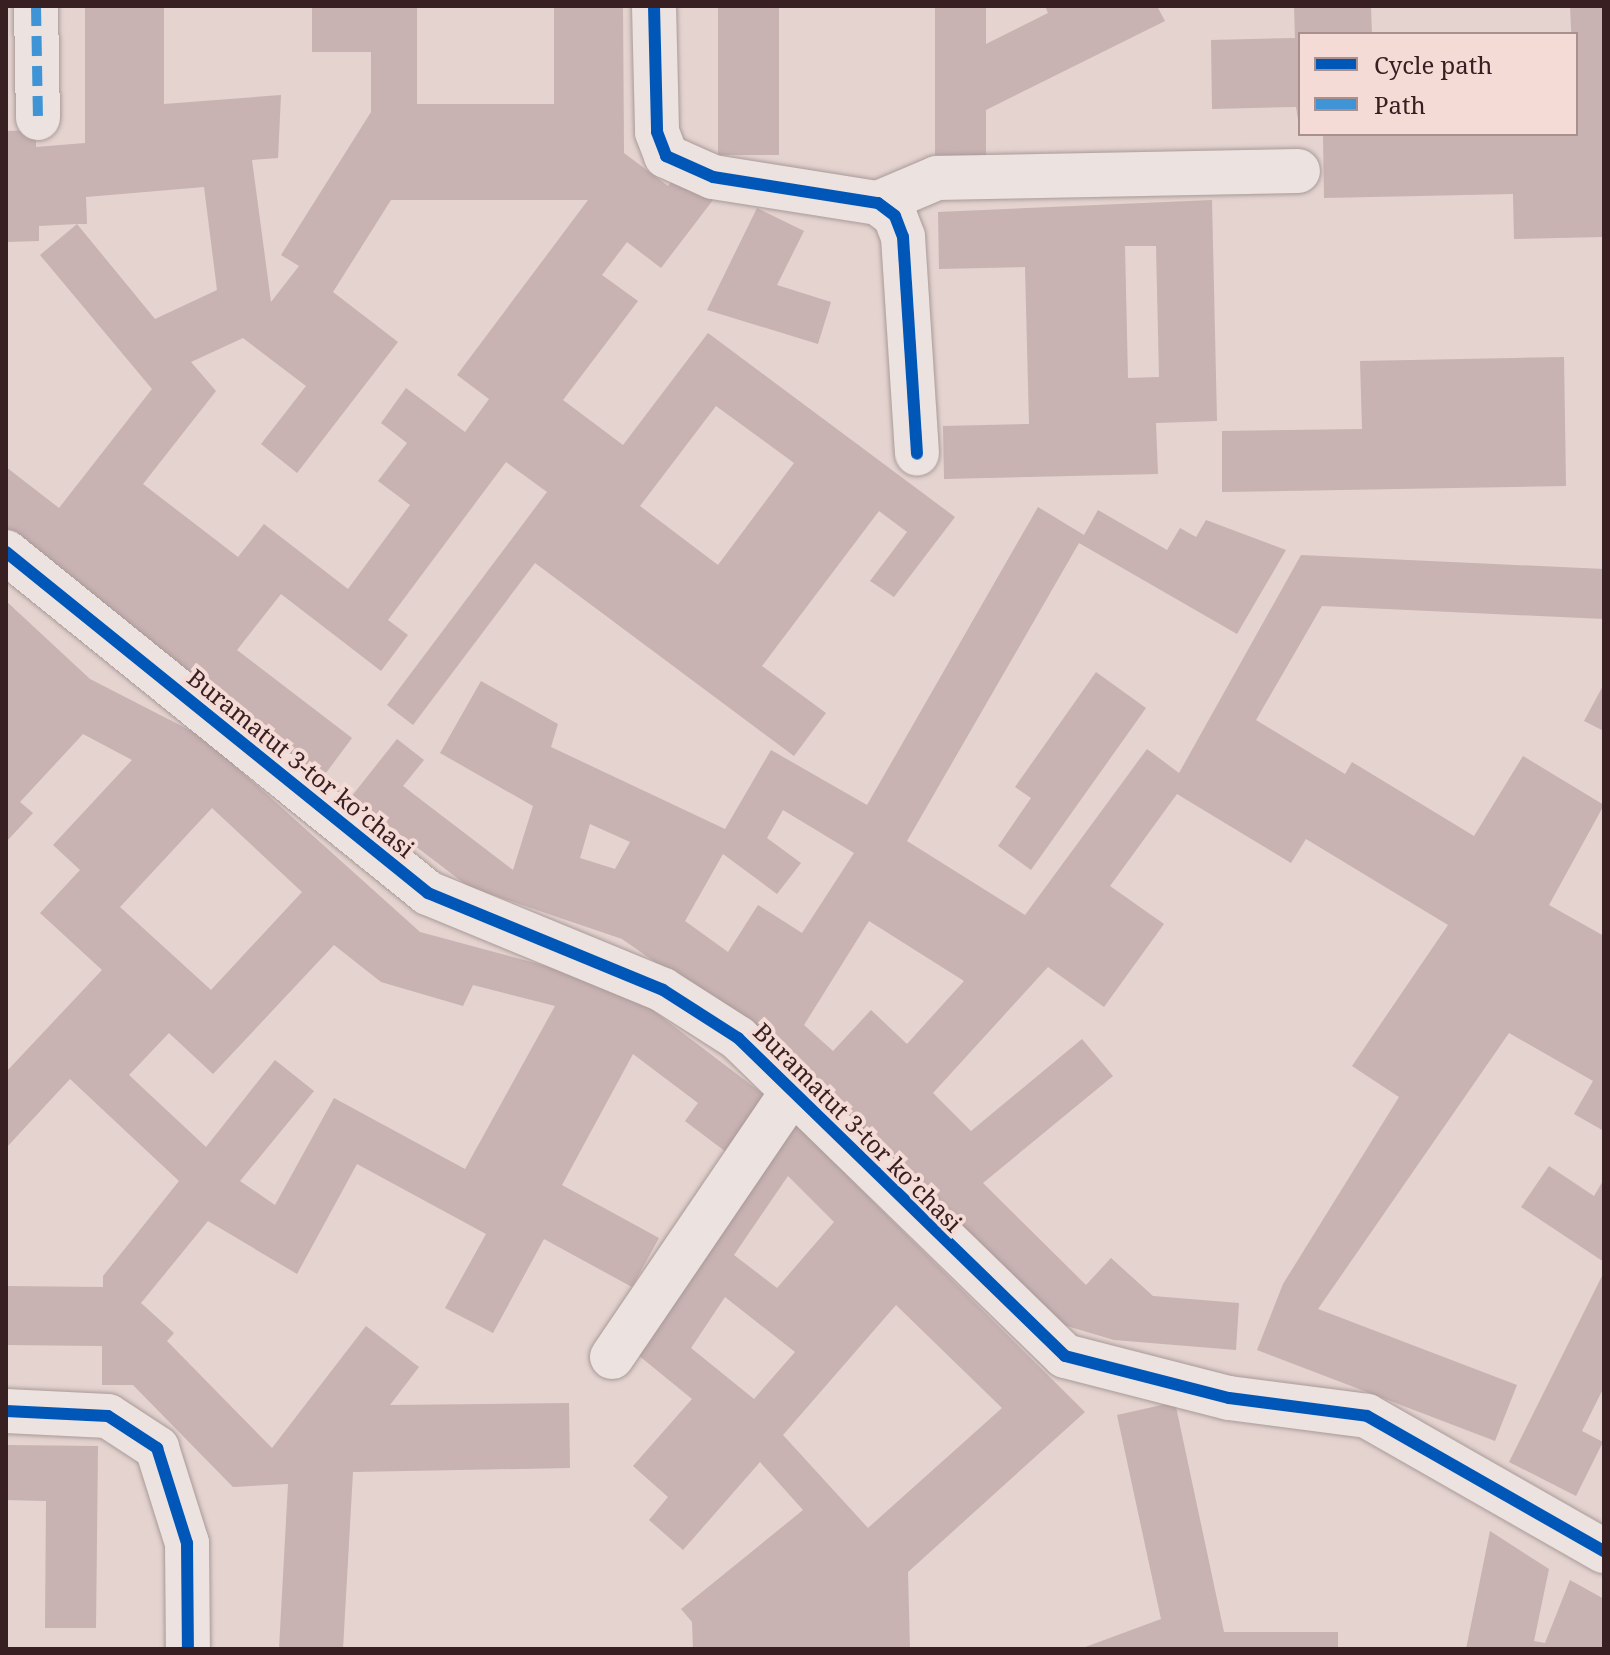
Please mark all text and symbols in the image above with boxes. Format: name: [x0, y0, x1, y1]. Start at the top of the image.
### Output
legend: [1298, 32, 1578, 136]
text: Cycle path: [1374, 48, 1493, 81]
text: Path: [1374, 88, 1426, 121]
street label: Buramatut 3-tor koʼchasi: [182, 663, 420, 863]
street label: Buramatut 3-tor koʼchasi: [748, 1017, 968, 1237]

